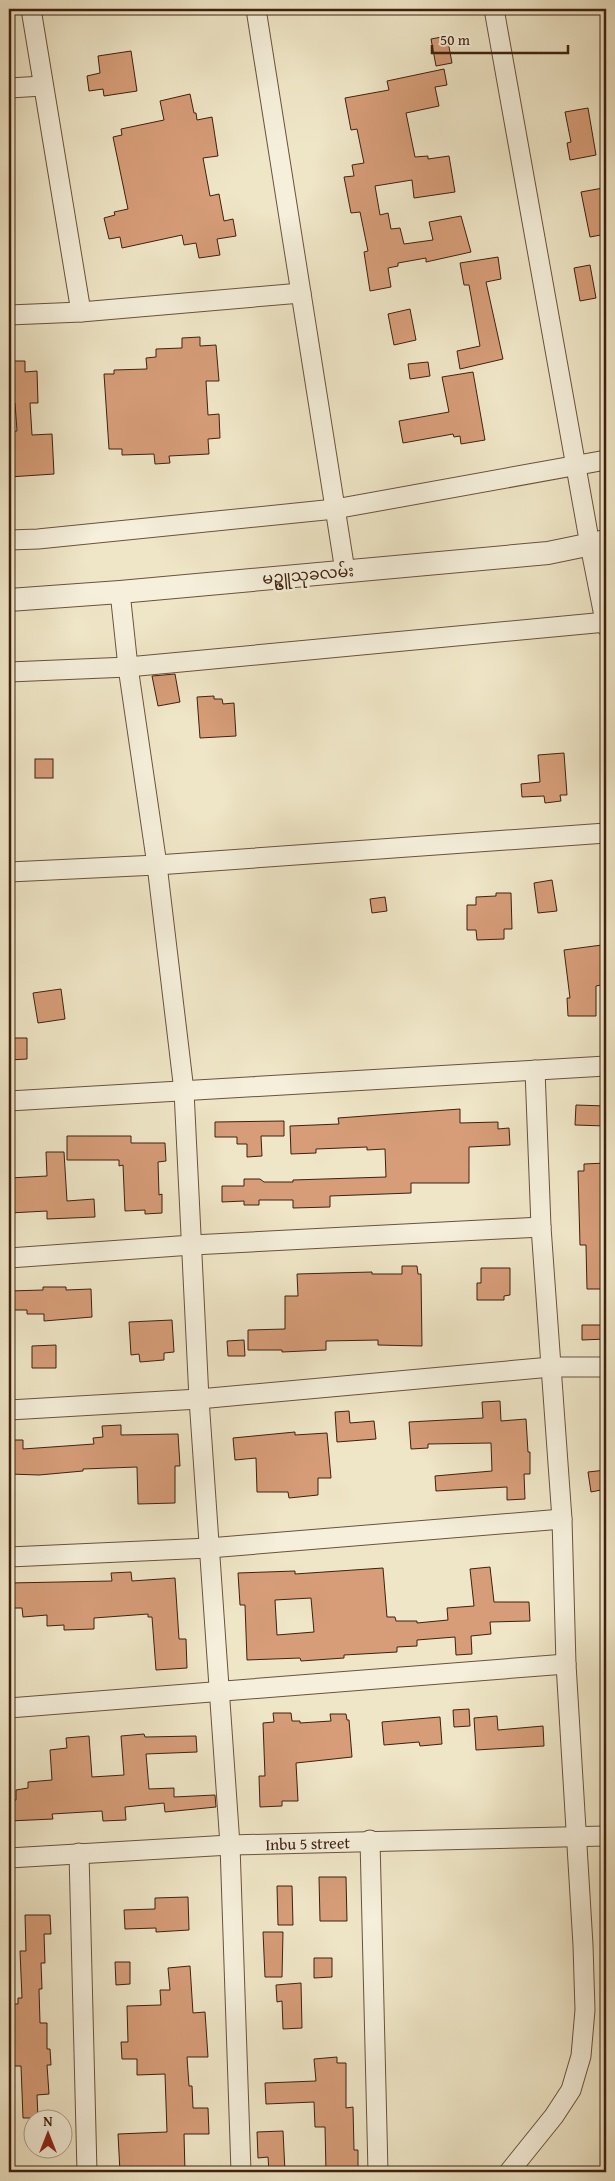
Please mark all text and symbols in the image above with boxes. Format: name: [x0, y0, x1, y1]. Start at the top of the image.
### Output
scale bar: [432, 22, 569, 54]
text: 50 m: [440, 29, 471, 50]
street label: မဥ္ဇူသုခလမ်း: [261, 558, 355, 593]
street label: Inbu 5 street: [265, 1830, 351, 1856]
north arrow: [22, 2108, 72, 2158]
text: N: [43, 2111, 53, 2131]

